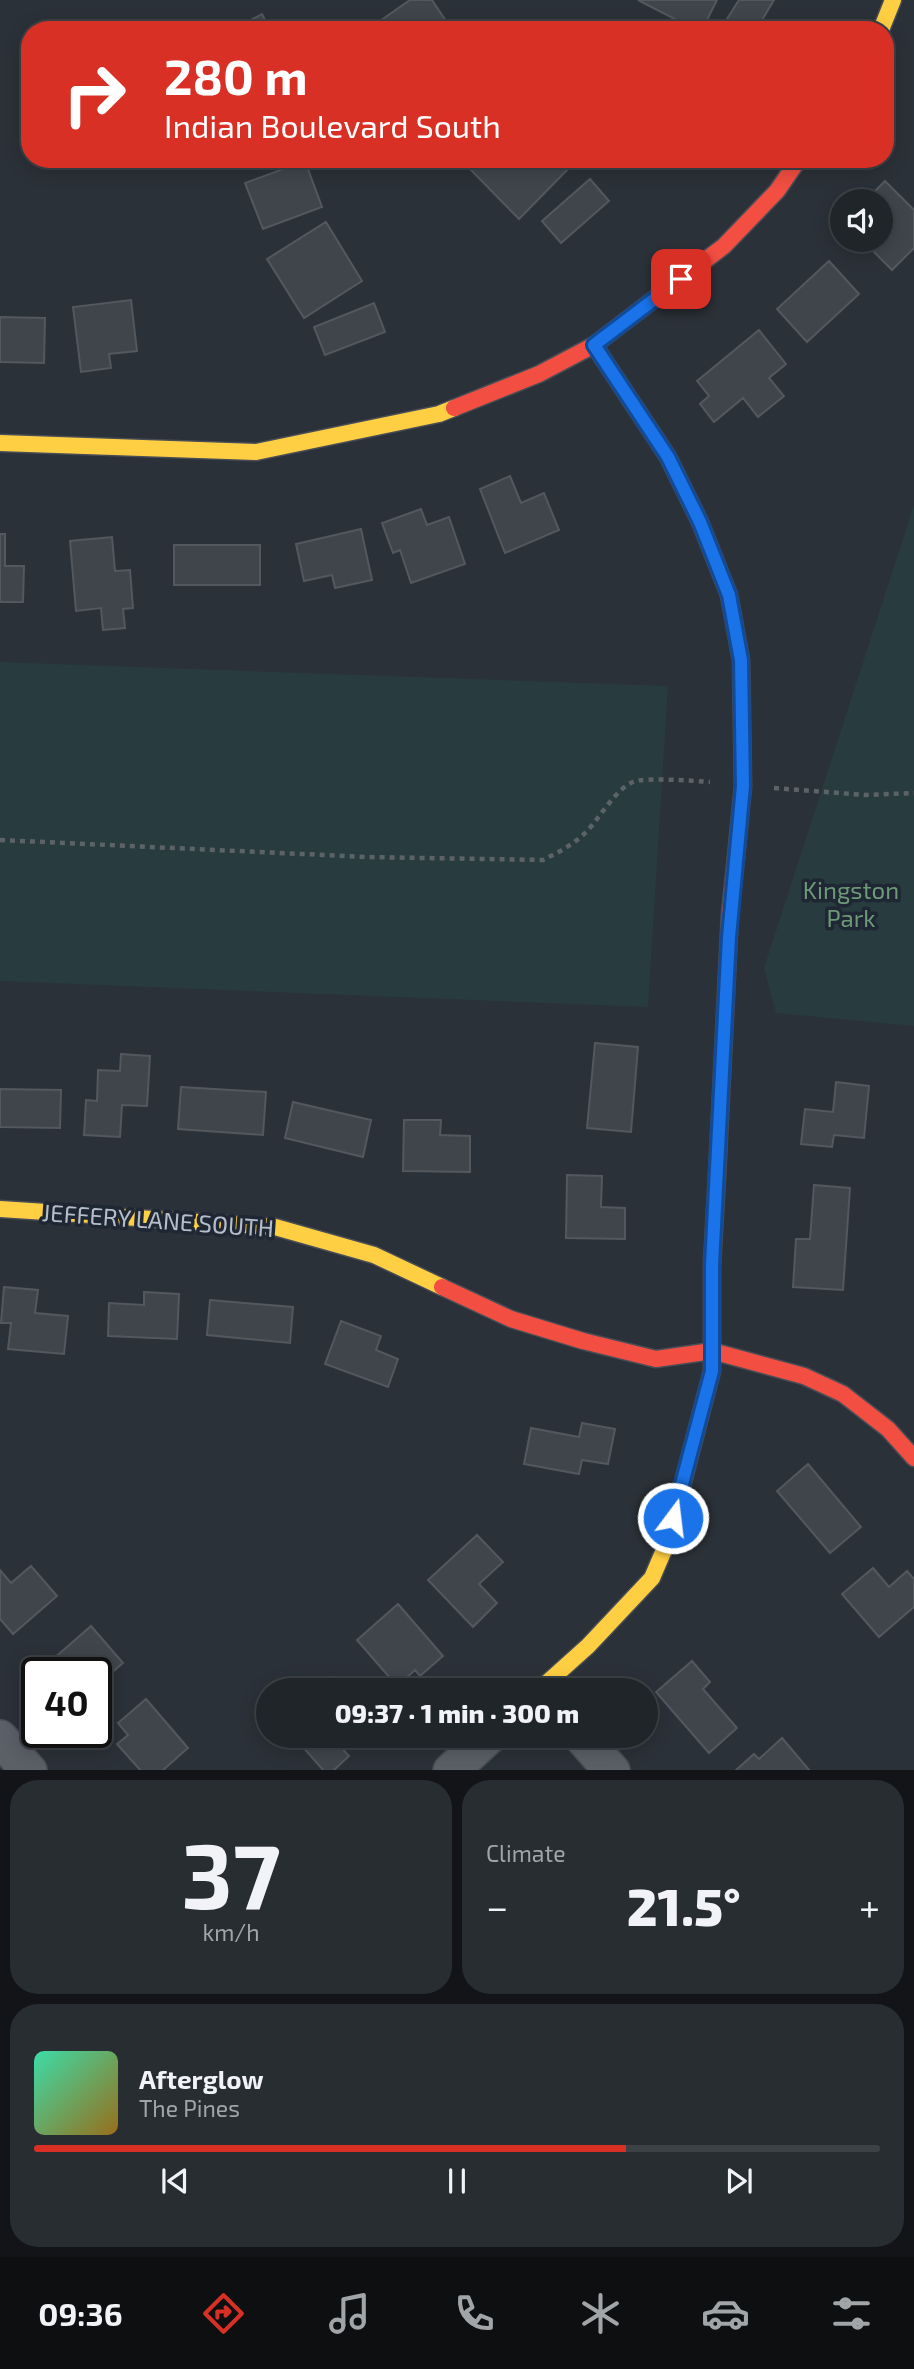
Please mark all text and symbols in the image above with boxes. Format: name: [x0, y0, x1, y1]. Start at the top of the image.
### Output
text: 280 m: [164, 46, 308, 105]
icon: right: [49, 49, 140, 140]
text: Indian Boulevard South: [164, 106, 501, 144]
map controls: [830, 189, 893, 252]
button: sound: [830, 189, 893, 252]
pin: [651, 249, 711, 309]
icon: arrive: [662, 260, 700, 298]
park label: Kingston Park: [803, 875, 899, 932]
street label: JEFFERY LANE SOUTH: [41, 1197, 275, 1242]
position arrow: [636, 1481, 710, 1555]
speed limit sign: 40: [21, 1657, 112, 1748]
text: 09:37 · 1 min · 300 m: [335, 1697, 579, 1728]
text: 37: [181, 1818, 281, 1927]
text: Climate: [486, 1839, 566, 1867]
text: 21.5°: [627, 1874, 741, 1936]
text: −: [486, 1883, 508, 1929]
text: +: [859, 1883, 880, 1929]
text: km/h: [202, 1918, 260, 1946]
text: Afterglow: [139, 2063, 264, 2094]
text: The Pines: [139, 2094, 240, 2122]
icon: previous: [156, 2162, 194, 2200]
icon: pause: [438, 2162, 476, 2200]
icon: next: [720, 2162, 758, 2200]
icon: directions: [199, 2289, 248, 2338]
icon: music: [325, 2289, 374, 2338]
icon: phone: [450, 2289, 499, 2338]
icon: climate: [576, 2289, 625, 2338]
icon: car: [701, 2289, 750, 2338]
icon: filters: [827, 2289, 876, 2338]
text: 09:36: [38, 2294, 123, 2332]

